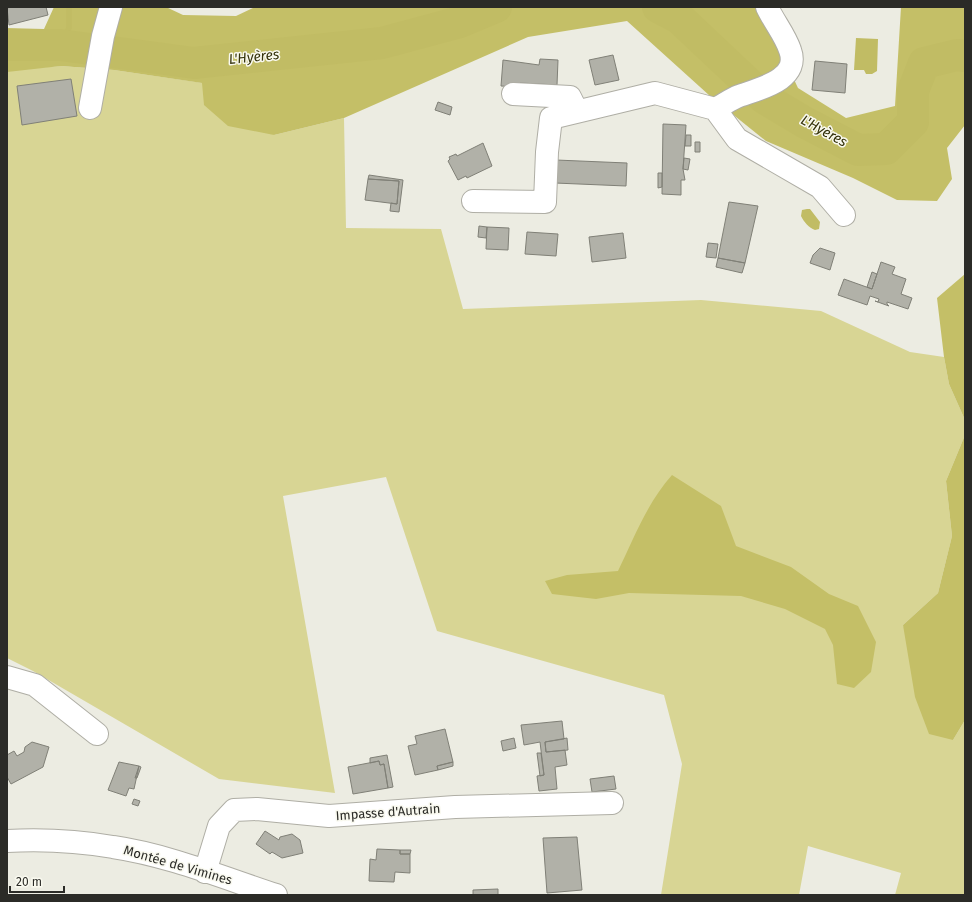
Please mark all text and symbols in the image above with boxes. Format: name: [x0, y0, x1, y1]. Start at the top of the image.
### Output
water label: L'Hyères: [228, 46, 281, 68]
water label: L'Hyères: [798, 111, 851, 151]
street label: Impasse d'Autrain: [335, 801, 441, 823]
street label: Montée de Vimines: [122, 842, 234, 888]
scale bar: [10, 868, 64, 894]
text: 20 m: [16, 875, 42, 889]

